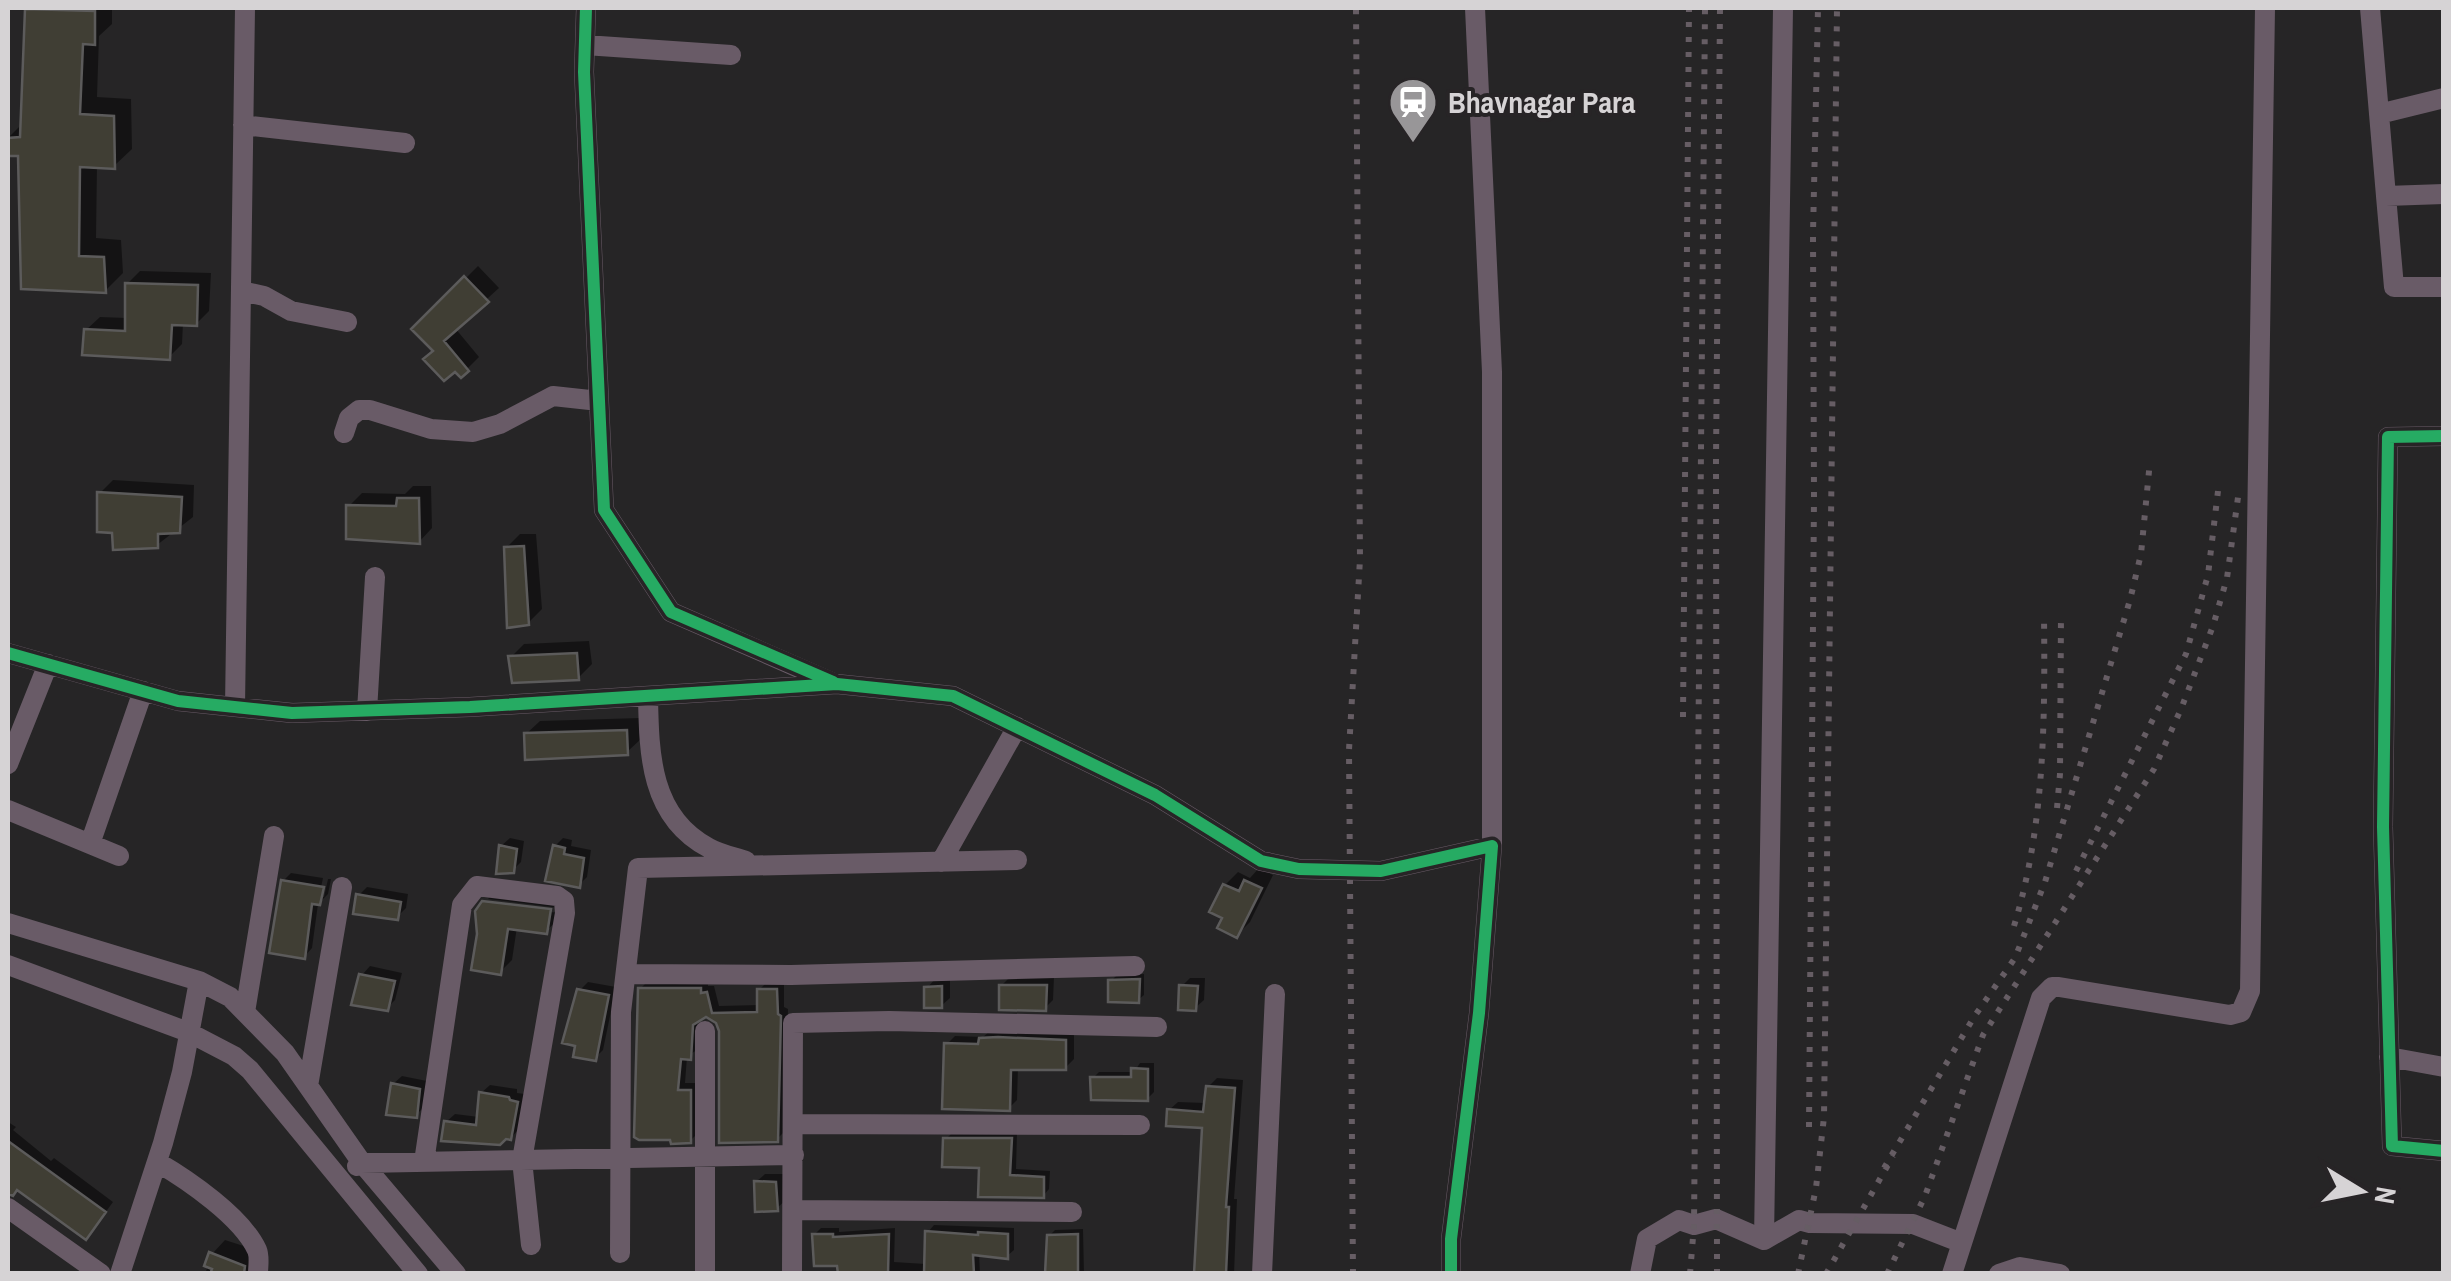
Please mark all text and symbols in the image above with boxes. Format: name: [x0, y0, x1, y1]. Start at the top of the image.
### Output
station icon: Bhavnagar Para: [1387, 76, 1439, 144]
place label: Bhavnagar Para: [1448, 82, 1636, 122]
north arrow: [2311, 1141, 2411, 1241]
text: N: [2365, 1184, 2406, 1207]

